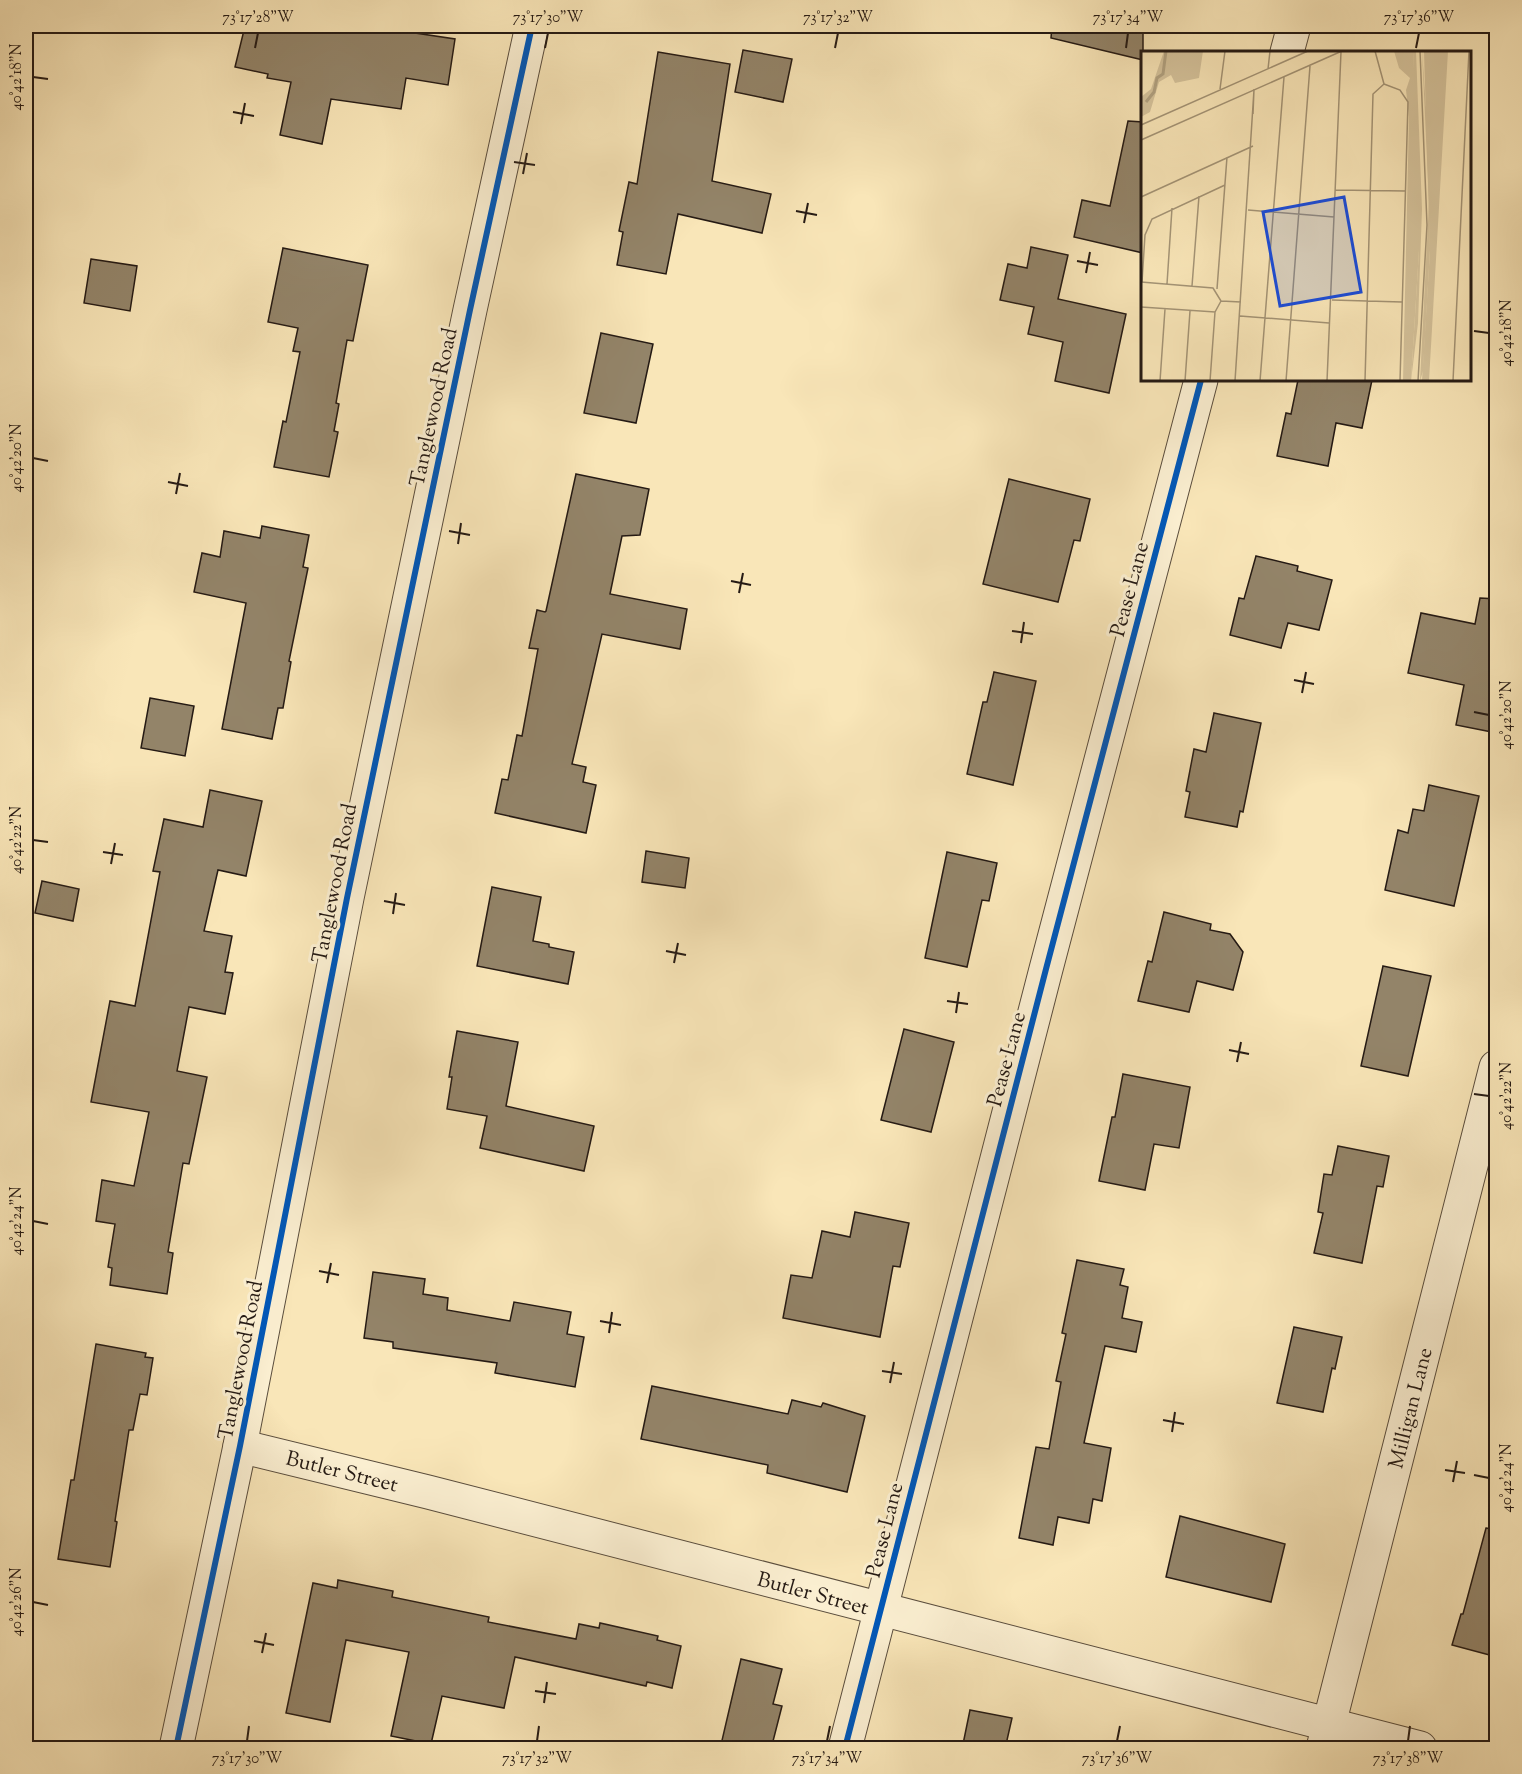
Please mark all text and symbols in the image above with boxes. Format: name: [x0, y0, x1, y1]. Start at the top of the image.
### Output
text: 73°17'28"W: [222, 8, 294, 29]
text: 73°17'30"W: [513, 8, 584, 29]
text: 73°17'32"W: [803, 8, 873, 29]
text: 73°17'34"W: [1093, 8, 1164, 29]
text: 73°17'36"W: [1384, 8, 1455, 29]
text: 40°42'18"N: [7, 43, 28, 111]
inset map: [1141, 51, 1471, 381]
text: 40°42'18"N: [1497, 299, 1518, 367]
street label: Tanglewood Road: [403, 325, 466, 490]
text: 40°42'20"N: [7, 424, 28, 492]
street label: Pease Lane: [1104, 539, 1158, 640]
text: 40°42'20"N: [1497, 681, 1518, 749]
street label: Tanglewood Road: [306, 801, 366, 966]
text: 40°42'22"N: [7, 806, 28, 874]
street label: Pease Lane: [981, 1009, 1035, 1110]
text: 40°42'22"N: [1497, 1062, 1518, 1130]
text: 40°42'24"N: [7, 1187, 28, 1255]
street label: Tanglewood Road: [212, 1278, 272, 1443]
street label: Milligan Lane: [1382, 1345, 1441, 1472]
text: 40°42'24"N: [1497, 1444, 1518, 1512]
street label: Butler Street: [282, 1445, 401, 1501]
street label: Pease Lane: [860, 1480, 912, 1581]
street label: Butler Street: [753, 1566, 872, 1624]
text: 40°42'26"N: [7, 1568, 28, 1636]
text: 73°17'30"W: [212, 1749, 283, 1770]
text: 73°17'32"W: [502, 1749, 572, 1770]
text: 73°17'34"W: [792, 1749, 863, 1770]
text: 73°17'36"W: [1082, 1749, 1153, 1770]
text: 73°17'38"W: [1373, 1749, 1444, 1770]

